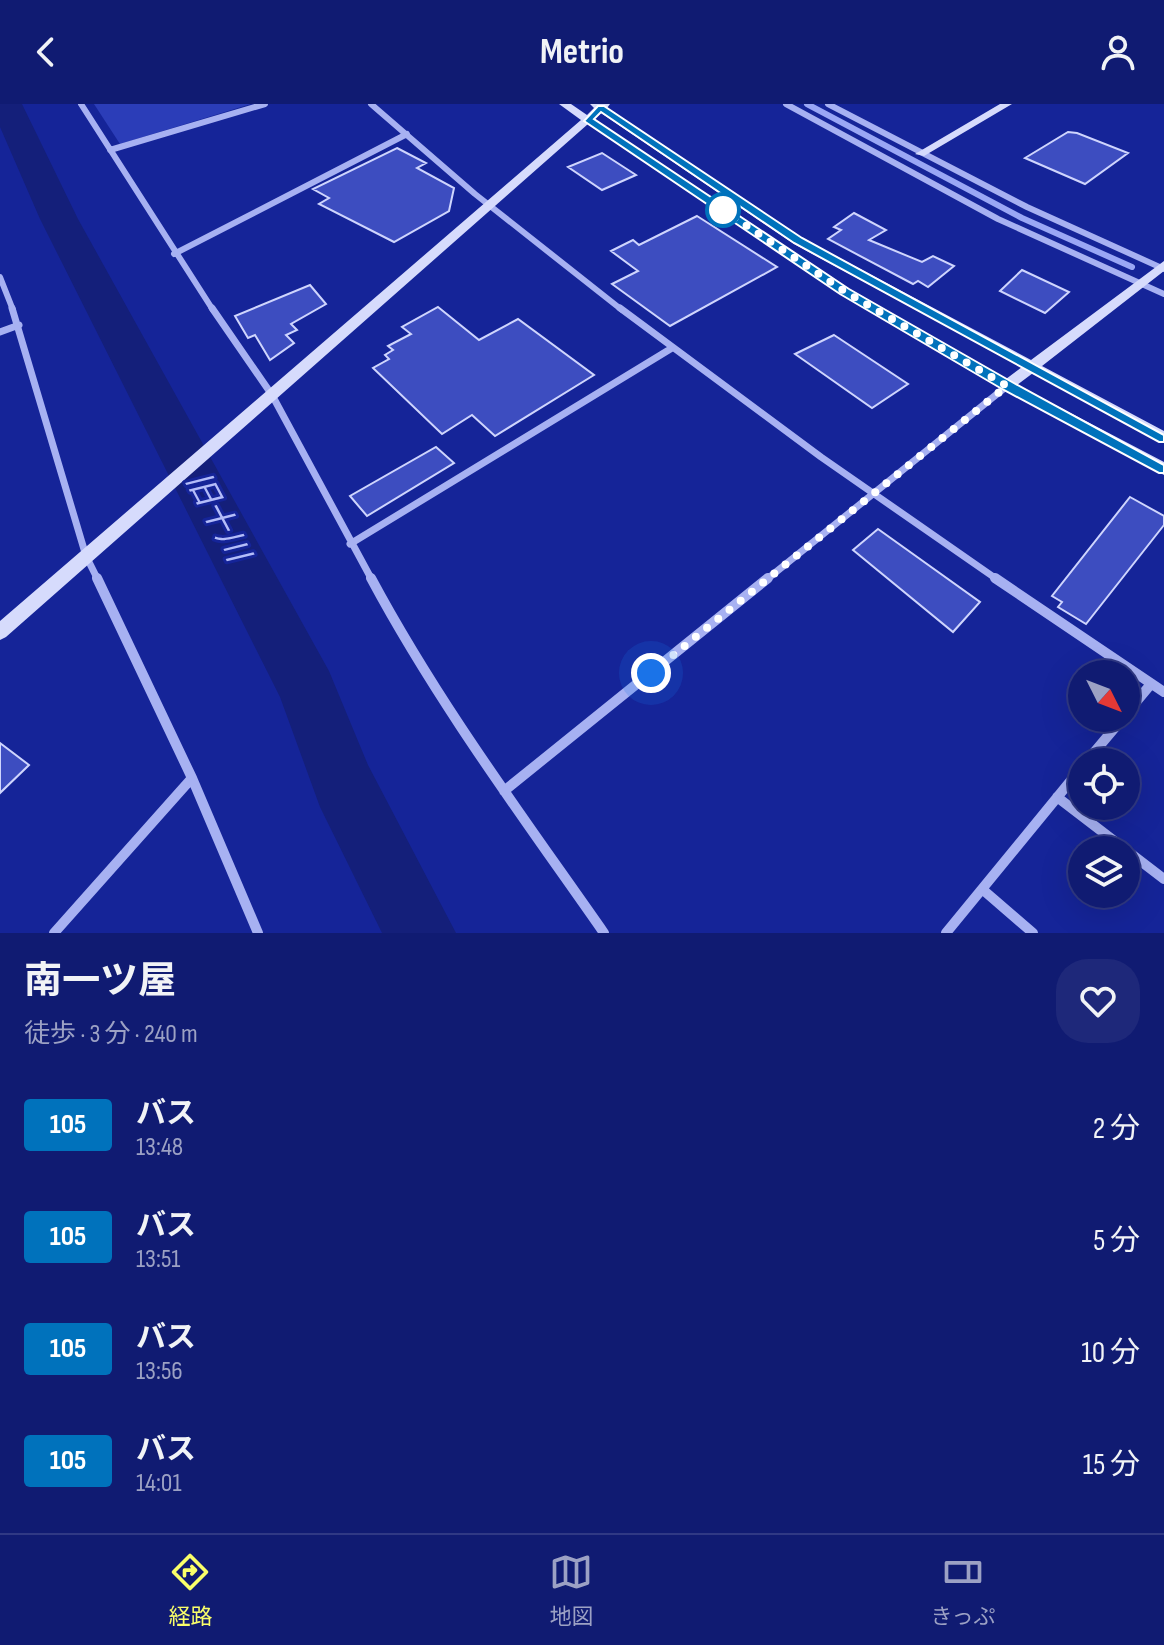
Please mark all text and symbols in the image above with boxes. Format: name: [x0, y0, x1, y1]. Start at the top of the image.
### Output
icon: back: [24, 30, 68, 74]
icon: person: [1096, 30, 1140, 74]
text: Metrio: [540, 31, 624, 74]
unlabelled marker: [706, 193, 740, 227]
water label: 旧十川: [177, 465, 258, 571]
your location: [631, 653, 671, 693]
north arrow: [1068, 660, 1140, 732]
map controls: [1068, 660, 1140, 908]
button: locate: [1068, 748, 1140, 820]
button: layers: [1068, 836, 1140, 908]
text: 南一ツ屋: [24, 959, 176, 1004]
button: heart: [1056, 959, 1140, 1043]
text: 徒歩 · 3 分 · 240 m: [24, 1019, 198, 1050]
text: バス: [136, 1096, 196, 1132]
text: 105: [50, 1108, 86, 1141]
text: 2 分: [1093, 1111, 1140, 1147]
text: 13:48: [136, 1132, 183, 1163]
text: バス: [136, 1208, 196, 1244]
text: 105: [50, 1220, 86, 1253]
text: 5 分: [1093, 1223, 1140, 1259]
text: 13:51: [136, 1244, 180, 1275]
text: バス: [136, 1320, 196, 1356]
text: 105: [50, 1332, 86, 1365]
text: 10 分: [1081, 1335, 1140, 1371]
text: 13:56: [136, 1356, 183, 1387]
text: バス: [136, 1432, 196, 1468]
text: 105: [50, 1444, 86, 1477]
text: 15 分: [1083, 1447, 1140, 1483]
text: 14:01: [136, 1468, 182, 1499]
tab: 経路: [168, 1550, 212, 1631]
tab: 地図: [549, 1550, 593, 1631]
tab: きっぷ: [930, 1550, 996, 1631]

